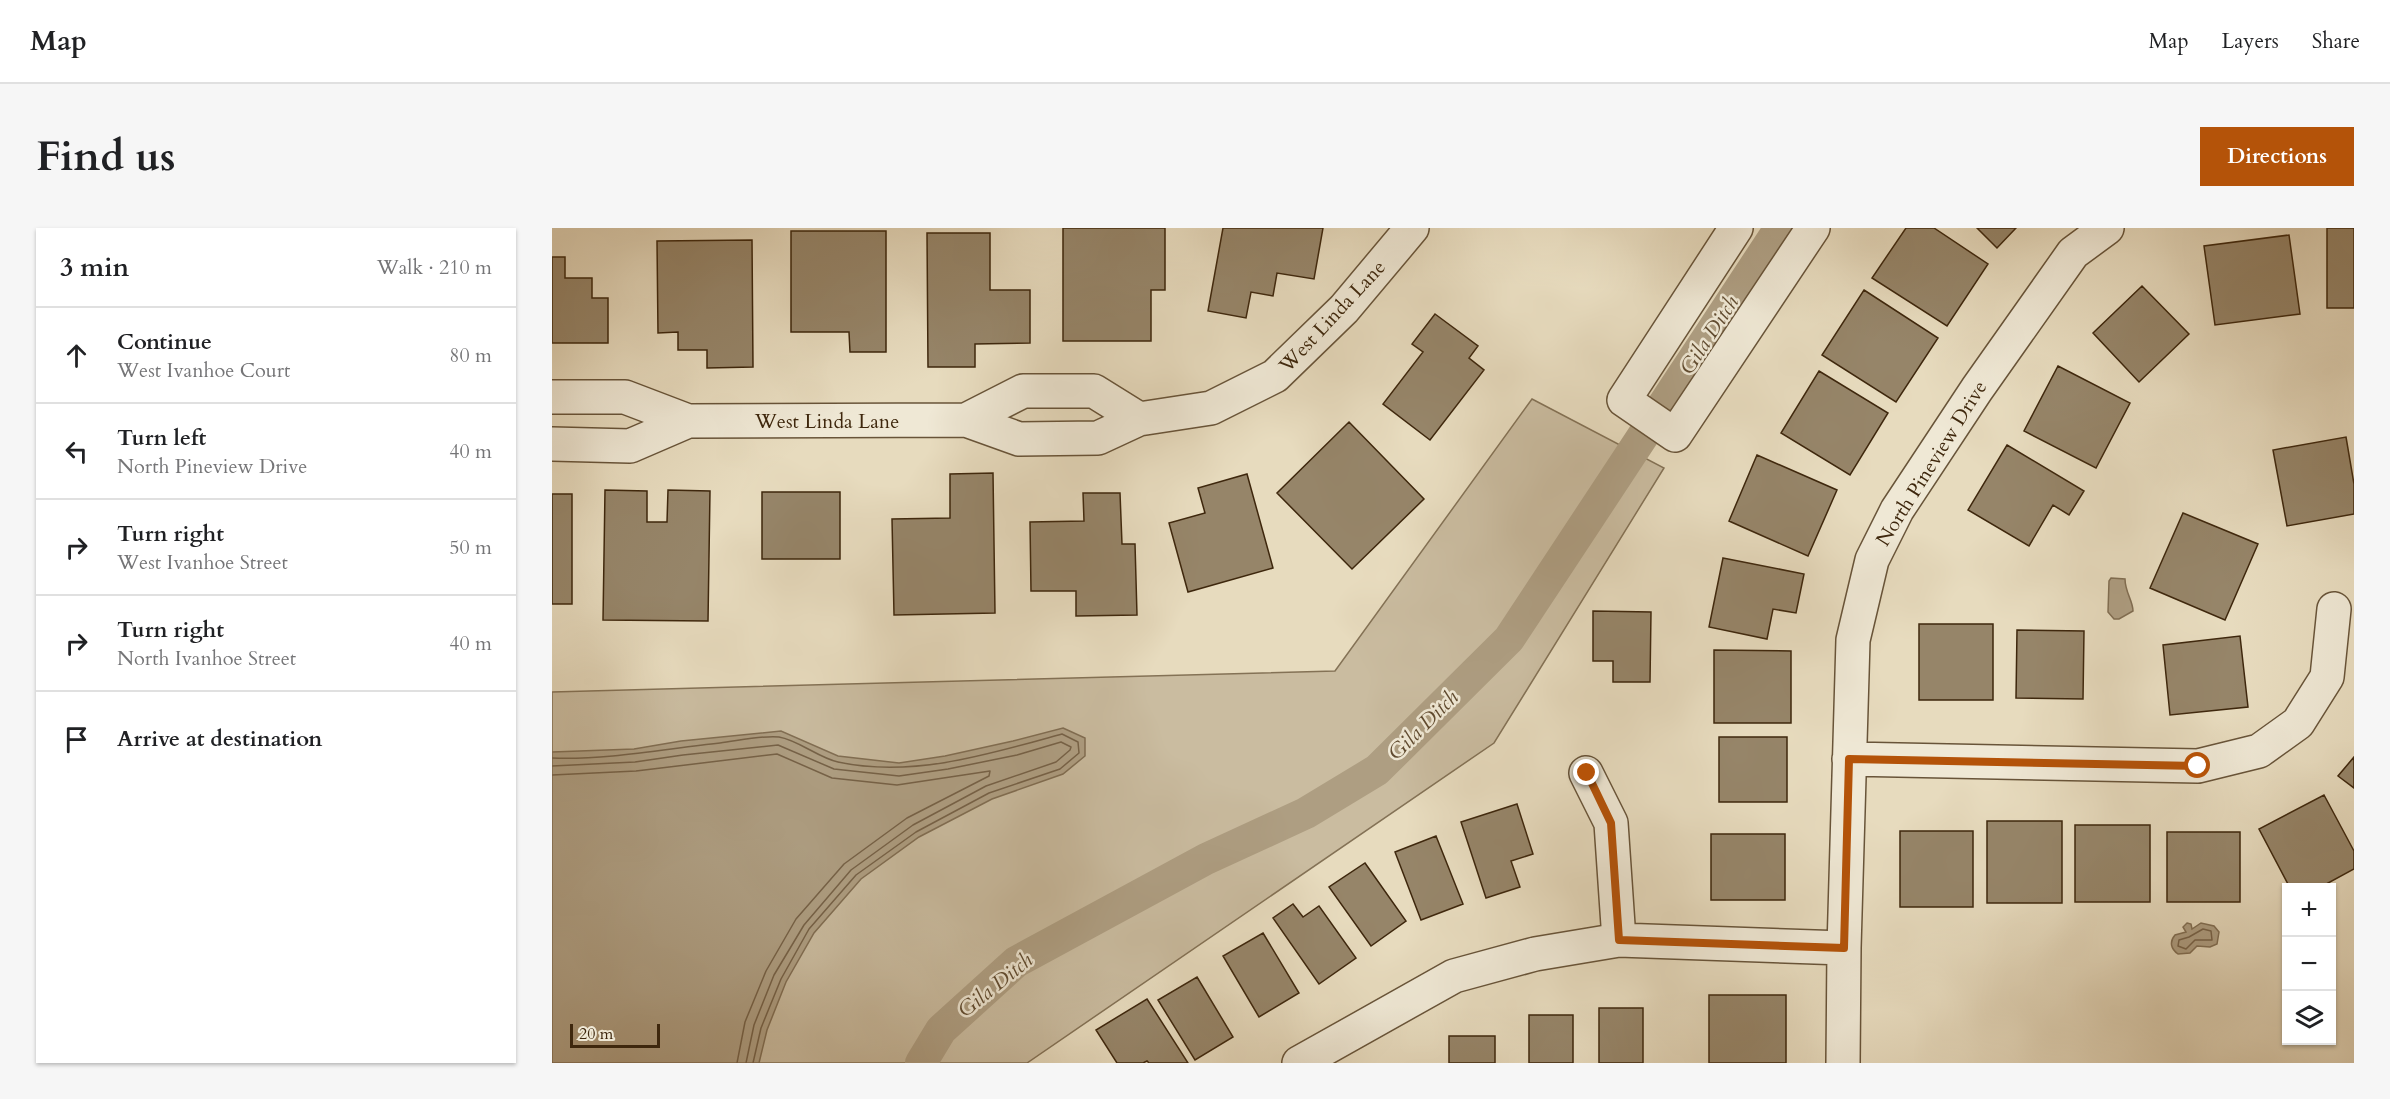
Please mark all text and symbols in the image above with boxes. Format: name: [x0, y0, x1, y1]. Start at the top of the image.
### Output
text: Map: [30, 22, 87, 60]
text: Map: [2149, 27, 2189, 56]
text: Layers: [2222, 27, 2279, 56]
text: Share: [2312, 27, 2360, 56]
button: Directions: [2200, 127, 2354, 186]
text: Find us: [36, 128, 176, 185]
text: 3 min: [60, 250, 129, 285]
text: Walk · 210 m: [377, 254, 492, 281]
street label: West Linda Lane: [1273, 254, 1392, 379]
water label: Gila Ditch: [1673, 290, 1746, 380]
text: Continue: [117, 327, 212, 357]
icon: ahead: [60, 339, 93, 372]
text: 80 m: [449, 342, 492, 369]
text: West Ivanhoe Court: [117, 357, 290, 384]
street label: North Pineview Drive: [1870, 375, 1993, 551]
street label: West Linda Lane: [754, 408, 899, 435]
text: Turn left: [117, 423, 206, 453]
icon: left: [60, 435, 93, 468]
text: 40 m: [449, 438, 492, 465]
text: North Pineview Drive: [117, 453, 307, 480]
text: Turn right: [117, 519, 224, 549]
icon: right: [60, 531, 93, 564]
text: 50 m: [449, 534, 492, 561]
text: West Ivanhoe Street: [117, 549, 288, 576]
text: Turn right: [117, 615, 224, 645]
icon: right: [60, 627, 93, 660]
text: 40 m: [449, 630, 492, 657]
text: North Ivanhoe Street: [117, 645, 296, 672]
water label: Gila Ditch: [1382, 684, 1465, 767]
icon: arrive: [60, 723, 93, 756]
text: Arrive at destination: [117, 724, 322, 754]
route start: [2184, 752, 2210, 778]
route end: [1573, 759, 1599, 785]
map controls: [2282, 883, 2336, 1045]
button: +: [2282, 883, 2336, 937]
button: −: [2282, 937, 2336, 991]
water label: Gila Ditch: [952, 946, 1039, 1025]
button: layers: [2282, 991, 2336, 1045]
scale bar: [570, 1021, 660, 1048]
text: 20 m: [579, 1023, 613, 1045]

